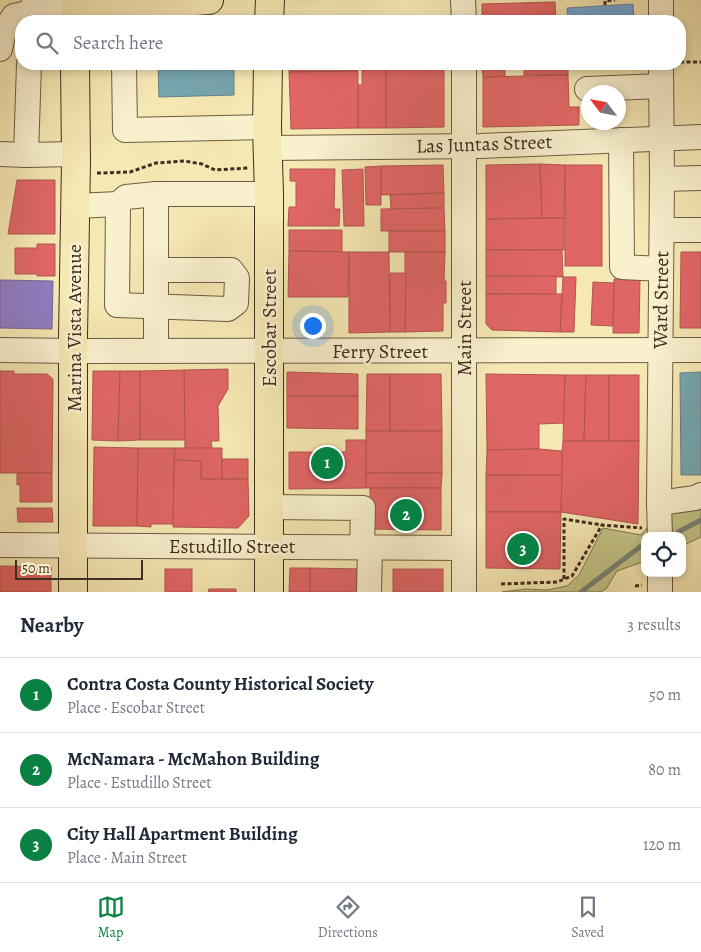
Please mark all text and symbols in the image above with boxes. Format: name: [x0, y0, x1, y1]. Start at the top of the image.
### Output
search box: [15, 15, 686, 70]
icon: search: [33, 29, 61, 57]
text: Search here: [73, 30, 163, 56]
north arrow: [581, 85, 626, 130]
street label: Las Juntas Street: [415, 128, 553, 160]
street label: Marina Vista Avenue: [61, 244, 88, 412]
street label: Ward Street: [647, 251, 675, 350]
street label: Escobar Street: [256, 268, 283, 387]
street label: Main Street: [451, 280, 478, 376]
your location: [300, 313, 326, 339]
street label: Ferry Street: [332, 338, 428, 365]
pin: 1: [311, 444, 343, 482]
pin: 2: [390, 496, 422, 534]
pin: 3: [507, 530, 539, 568]
map controls: [641, 532, 686, 577]
button: locate: [641, 532, 686, 577]
street label: Estudillo Street: [169, 533, 296, 560]
scale bar: [15, 557, 142, 580]
text: 50 m: [22, 559, 50, 578]
text: Nearby: [20, 611, 83, 639]
text: 3 results: [627, 614, 681, 636]
text: Contra Costa County Historical Society: [67, 671, 373, 697]
text: 1: [33, 684, 39, 706]
text: 50 m: [649, 684, 681, 706]
text: Place · Escobar Street: [67, 697, 205, 719]
text: McNamara - McMahon Building: [67, 746, 320, 772]
text: 2: [32, 759, 40, 781]
text: 80 m: [648, 759, 681, 781]
text: Place · Estudillo Street: [67, 772, 212, 794]
text: City Hall Apartment Building: [67, 821, 298, 847]
text: 3: [33, 834, 39, 856]
text: 120 m: [643, 834, 681, 856]
text: Place · Main Street: [67, 847, 187, 869]
tab: Map: [97, 893, 125, 942]
tab: Directions: [318, 893, 378, 942]
tab: Saved: [571, 893, 604, 942]

